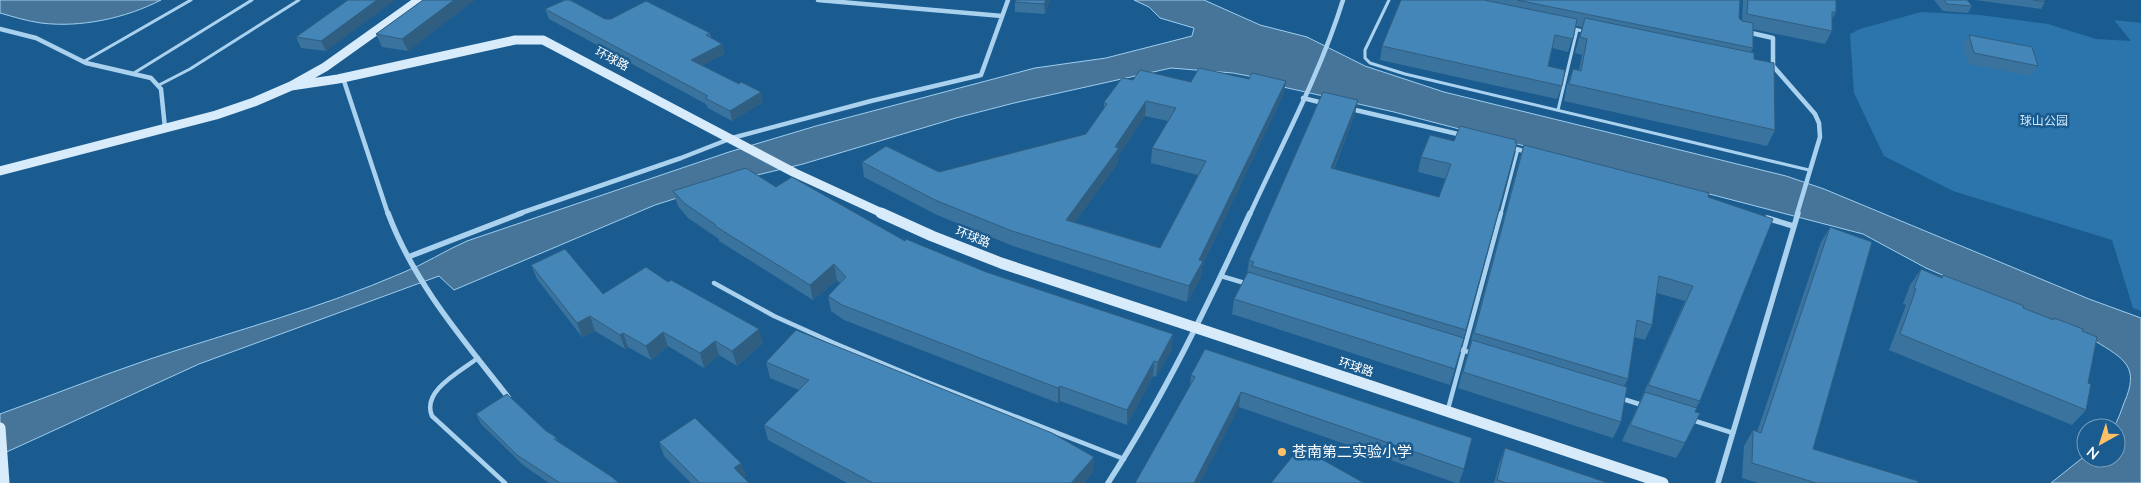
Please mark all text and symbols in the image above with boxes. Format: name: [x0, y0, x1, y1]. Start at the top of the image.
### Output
street label: 环球路: [593, 43, 632, 74]
park label: 球山公园: [2020, 113, 2068, 128]
street label: 环球路: [954, 223, 993, 250]
street label: 环球路: [1337, 354, 1376, 379]
north arrow: [2076, 418, 2126, 468]
place label: 苍南第二实验小学: [1292, 442, 1412, 460]
text: N: [2083, 443, 2102, 463]
marker: 苍南第二实验小学: [1276, 446, 1288, 458]

